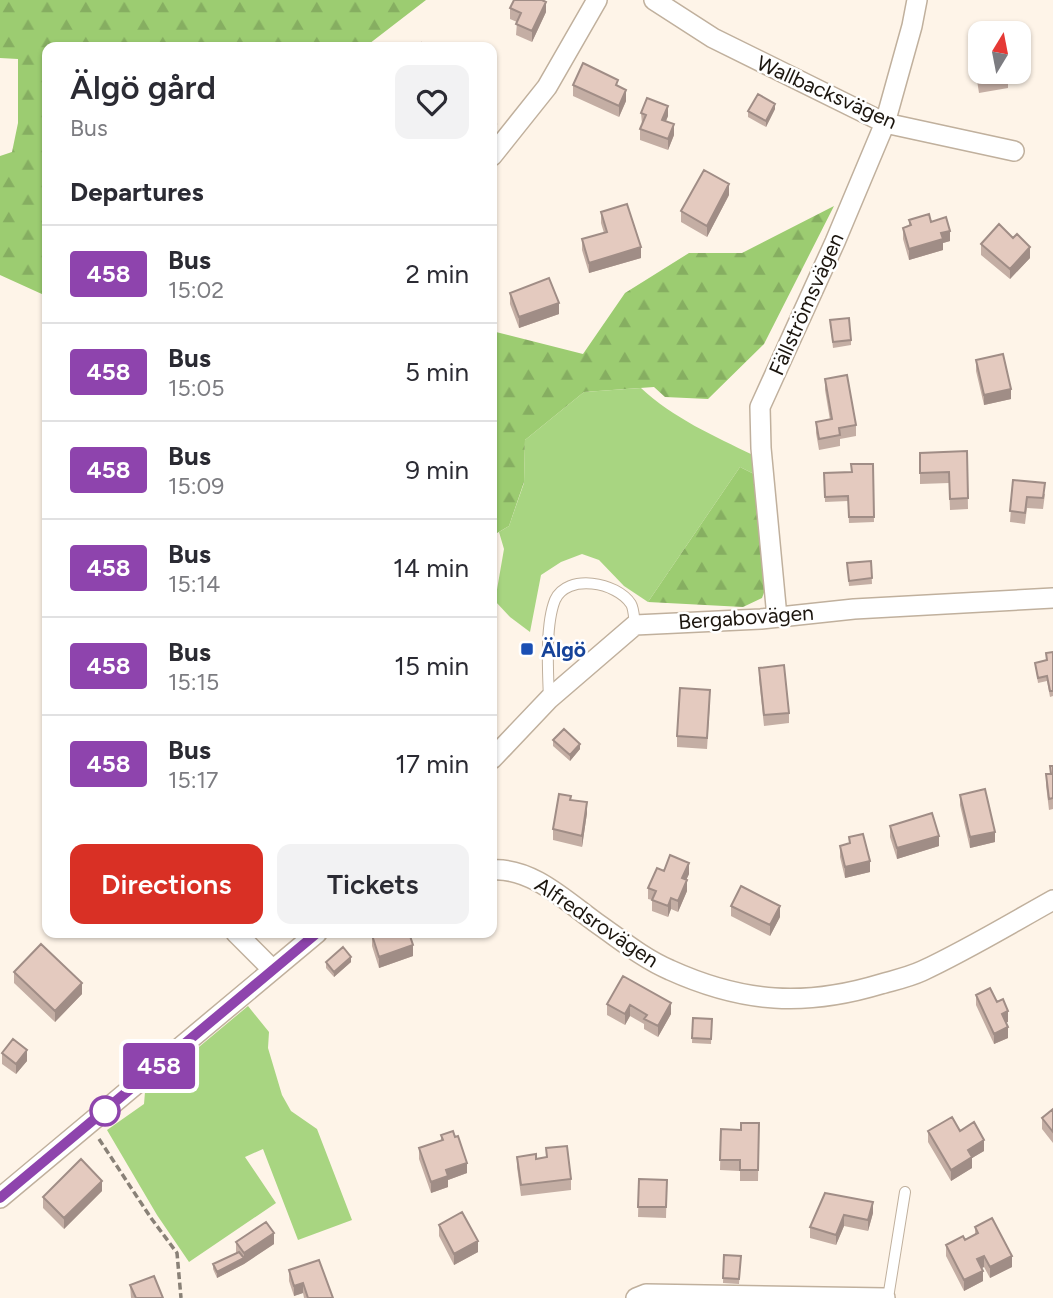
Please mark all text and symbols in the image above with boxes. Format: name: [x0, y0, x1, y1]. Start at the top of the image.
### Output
north arrow: [968, 21, 1031, 84]
map controls: [968, 21, 1031, 84]
street label: Wallbacksvägen: [753, 50, 901, 134]
button: heart: [395, 65, 469, 139]
text: Älgö gård: [70, 68, 216, 107]
text: Bus: [70, 114, 108, 142]
text: Departures: [70, 176, 204, 208]
street label: Fällströmsvägen: [763, 229, 849, 379]
text: Bus: [168, 244, 211, 276]
text: 2 min: [405, 258, 469, 290]
text: 458: [87, 259, 130, 288]
text: 15:02: [168, 276, 224, 304]
text: Bus: [168, 342, 211, 374]
text: 5 min: [405, 356, 469, 388]
text: 458: [87, 357, 130, 386]
text: 15:05: [168, 374, 225, 402]
text: Bus: [168, 440, 211, 472]
text: 9 min: [405, 454, 469, 486]
text: 458: [87, 455, 130, 484]
text: 15:09: [168, 472, 224, 500]
text: Bus: [168, 538, 211, 570]
text: 14 min: [393, 552, 469, 584]
text: 458: [87, 553, 130, 582]
text: 15:14: [168, 570, 220, 598]
street label: Bergabovägen: [677, 600, 815, 634]
text: Bus: [168, 636, 211, 668]
place label: Älgö: [541, 637, 586, 662]
marker: Älgö: [519, 641, 535, 657]
text: 15 min: [394, 650, 469, 682]
text: 458: [87, 651, 130, 680]
text: 15:15: [168, 668, 219, 696]
text: Bus: [168, 734, 211, 766]
text: 17 min: [395, 748, 469, 780]
text: 458: [87, 749, 130, 778]
text: 15:17: [168, 766, 218, 794]
button: Directions: [70, 844, 263, 924]
button: Tickets: [277, 844, 469, 924]
street label: Alfredsrovägen: [531, 872, 663, 972]
line badge: 458: [119, 1043, 199, 1089]
text: 458: [137, 1051, 181, 1080]
unlabelled marker: [90, 1096, 120, 1126]

